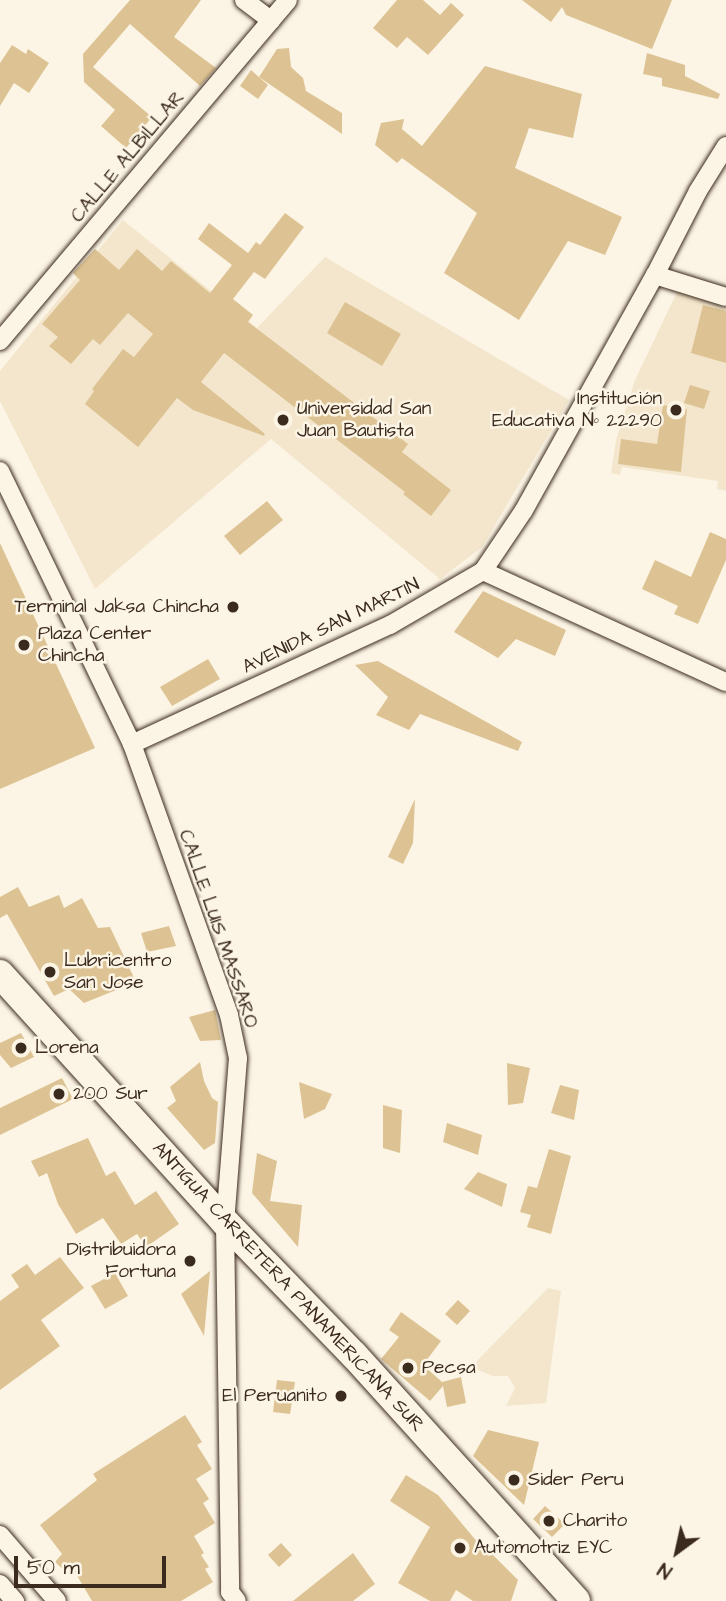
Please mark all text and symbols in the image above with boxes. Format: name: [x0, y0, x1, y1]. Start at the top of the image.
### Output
street label: CALLE ALBILLAR: [66, 87, 190, 227]
place label: Institución Educativa Nº 22290: [492, 388, 662, 432]
place label: Universidad San Juan Bautista: [297, 398, 431, 442]
marker: Institución Educativa Nº 22290: [668, 402, 684, 418]
marker: Universidad San Juan Bautista: [275, 412, 291, 428]
street label: AVENIDA SAN MARTIN: [239, 573, 423, 679]
place label: Terminal Jaksa Chincha: [14, 596, 219, 618]
marker: Terminal Jaksa Chincha: [225, 599, 241, 615]
place label: Plaza Center Chincha: [38, 623, 151, 667]
marker: Plaza Center Chincha: [16, 637, 32, 653]
street label: CALLE LUIS MASSARO: [173, 827, 263, 1031]
place label: Lubricentro San Jose: [64, 950, 171, 994]
marker: Lubricentro San Jose: [42, 964, 58, 980]
place label: Lorena: [35, 1037, 99, 1059]
marker: Lorena: [13, 1040, 29, 1056]
place label: 200 Sur: [73, 1083, 148, 1105]
marker: 200 Sur: [51, 1086, 67, 1102]
street label: ANTIGUA CARRETERA PANAMERICANA SUR: [147, 1137, 429, 1437]
place label: Distribuidora Fortuna: [66, 1239, 176, 1283]
marker: Distribuidora Fortuna: [182, 1253, 198, 1269]
place label: Pecsa: [422, 1357, 476, 1379]
marker: Pecsa: [400, 1360, 416, 1376]
place label: El Peruanito: [222, 1385, 327, 1407]
marker: El Peruanito: [333, 1388, 349, 1404]
place label: Sider Peru: [528, 1469, 624, 1491]
marker: Sider Peru: [506, 1472, 522, 1488]
place label: Charito: [563, 1510, 627, 1532]
marker: Charito: [541, 1513, 557, 1529]
north arrow: [642, 1517, 712, 1587]
place label: Automotriz EYC: [474, 1537, 613, 1559]
marker: Automotriz EYC: [452, 1540, 468, 1556]
scale bar: [18, 1542, 170, 1586]
text: 50 m: [27, 1553, 80, 1582]
text: N: [653, 1555, 678, 1585]

